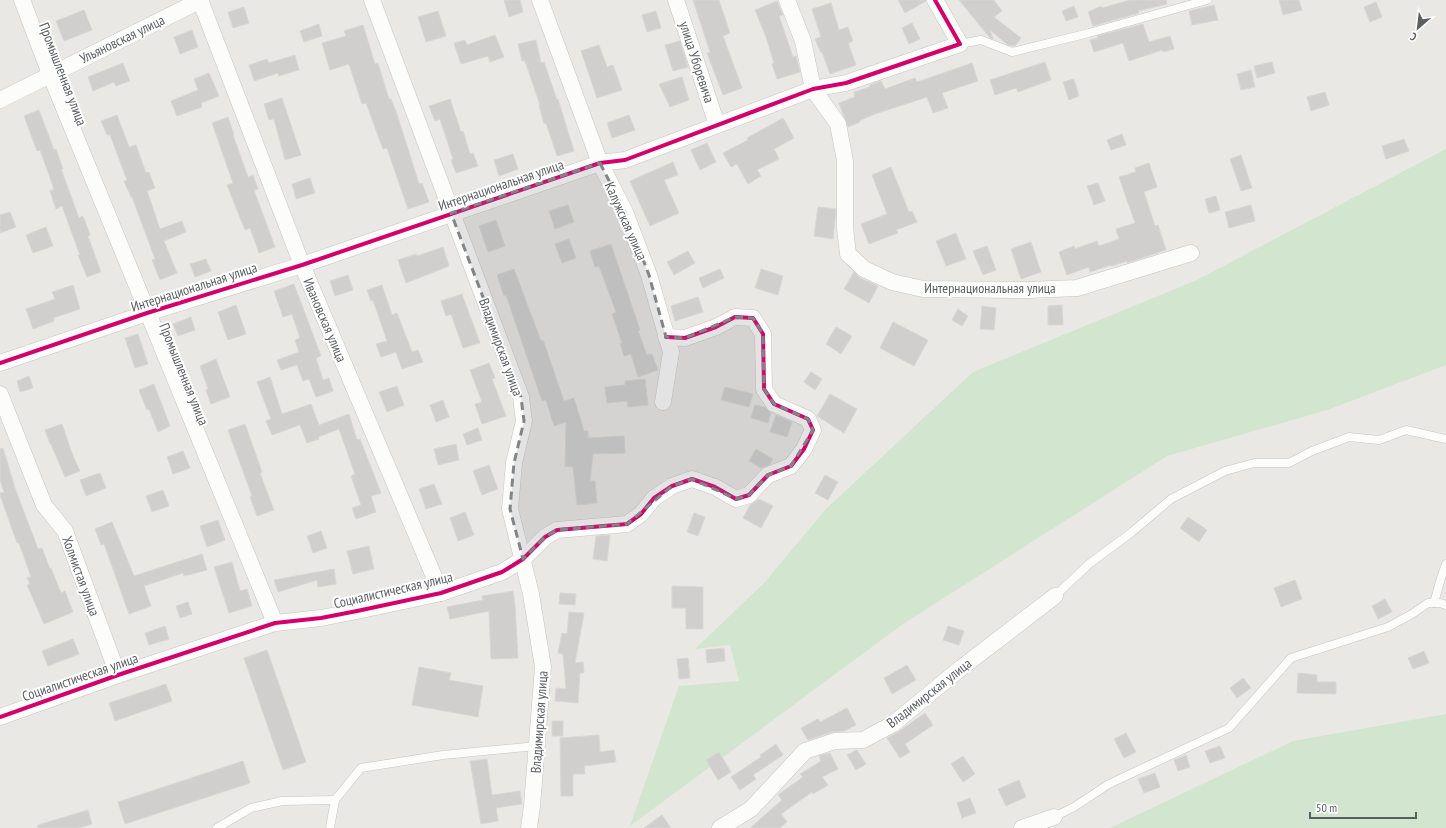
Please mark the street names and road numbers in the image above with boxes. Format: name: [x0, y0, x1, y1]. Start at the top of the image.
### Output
street label: Ульяновская улица: [76, 11, 168, 67]
street label: улица Уборевича: [675, 19, 719, 105]
street label: Промышленная улица: [35, 20, 91, 128]
street label: Интернациональная улица: [436, 155, 566, 215]
street label: Калужская улица: [601, 179, 651, 263]
street label: Интернациональная улица: [129, 258, 259, 316]
street label: Ивановская улица: [299, 275, 351, 365]
street label: Интернациональная улица: [924, 279, 1056, 297]
street label: Владимирская улица: [475, 296, 527, 398]
street label: Промышленная улица: [155, 320, 213, 428]
street label: Холмистая улица: [58, 534, 104, 618]
street label: Социалистическая улица: [332, 568, 454, 612]
street label: Социалистическая улица: [20, 649, 140, 705]
street label: Владимирская улица: [883, 654, 975, 732]
street label: Владимирская улица: [526, 670, 552, 774]

